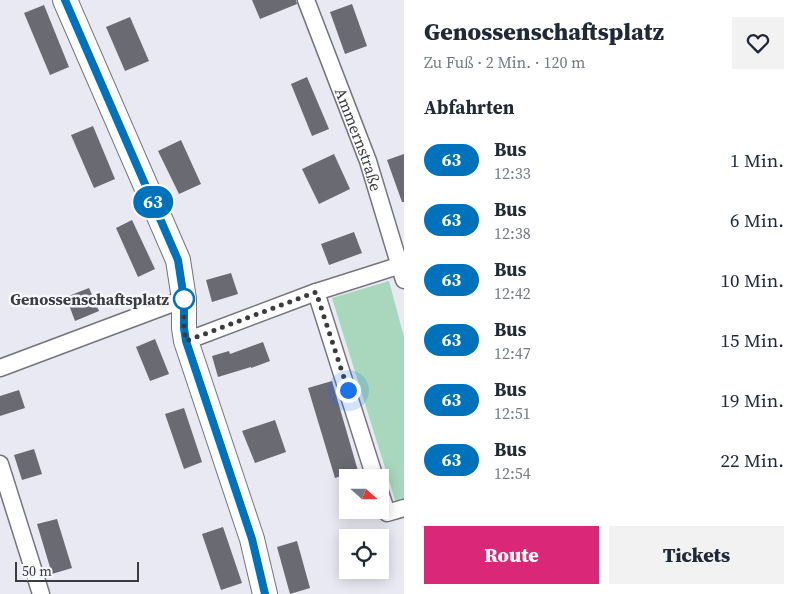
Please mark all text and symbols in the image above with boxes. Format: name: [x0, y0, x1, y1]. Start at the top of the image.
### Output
text: Genossenschaftsplatz: [424, 15, 664, 48]
button: heart: [732, 17, 784, 69]
text: Zu Fuß · 2 Min. · 120 m: [424, 51, 586, 73]
street label: Ammernstraße: [330, 84, 387, 194]
text: Abfahrten: [424, 94, 514, 120]
text: Bus: [494, 136, 526, 162]
text: 63: [442, 147, 461, 172]
text: 1 Min.: [730, 147, 784, 173]
text: 12:33: [494, 162, 531, 184]
line badge: 63: [130, 186, 176, 218]
text: 63: [143, 189, 163, 214]
text: Bus: [494, 196, 526, 222]
text: 63: [442, 207, 461, 232]
text: 6 Min.: [730, 207, 784, 233]
text: 12:38: [494, 222, 531, 244]
text: Bus: [494, 256, 526, 282]
text: 63: [442, 267, 461, 292]
text: 10 Min.: [721, 267, 784, 293]
text: 12:42: [494, 282, 531, 304]
place label: Genossenschaftsplatz: [10, 288, 170, 310]
marker: Genossenschaftsplatz: [173, 288, 195, 310]
text: Bus: [494, 316, 526, 342]
text: 63: [442, 327, 461, 352]
text: 15 Min.: [721, 327, 784, 353]
text: 12:47: [494, 342, 531, 364]
text: Bus: [494, 376, 526, 402]
your location: [336, 378, 361, 403]
text: 63: [442, 387, 461, 412]
text: 19 Min.: [721, 387, 784, 413]
text: 12:51: [494, 402, 531, 424]
text: Bus: [494, 436, 526, 462]
text: 63: [442, 447, 461, 472]
text: 22 Min.: [721, 447, 784, 473]
text: 12:54: [494, 462, 531, 484]
north arrow: [339, 469, 389, 519]
map controls: [339, 469, 389, 579]
button: Route: [424, 526, 599, 584]
button: Tickets: [609, 526, 784, 584]
button: locate: [339, 529, 389, 579]
scale bar: [15, 559, 139, 582]
text: 50 m: [22, 561, 52, 581]

